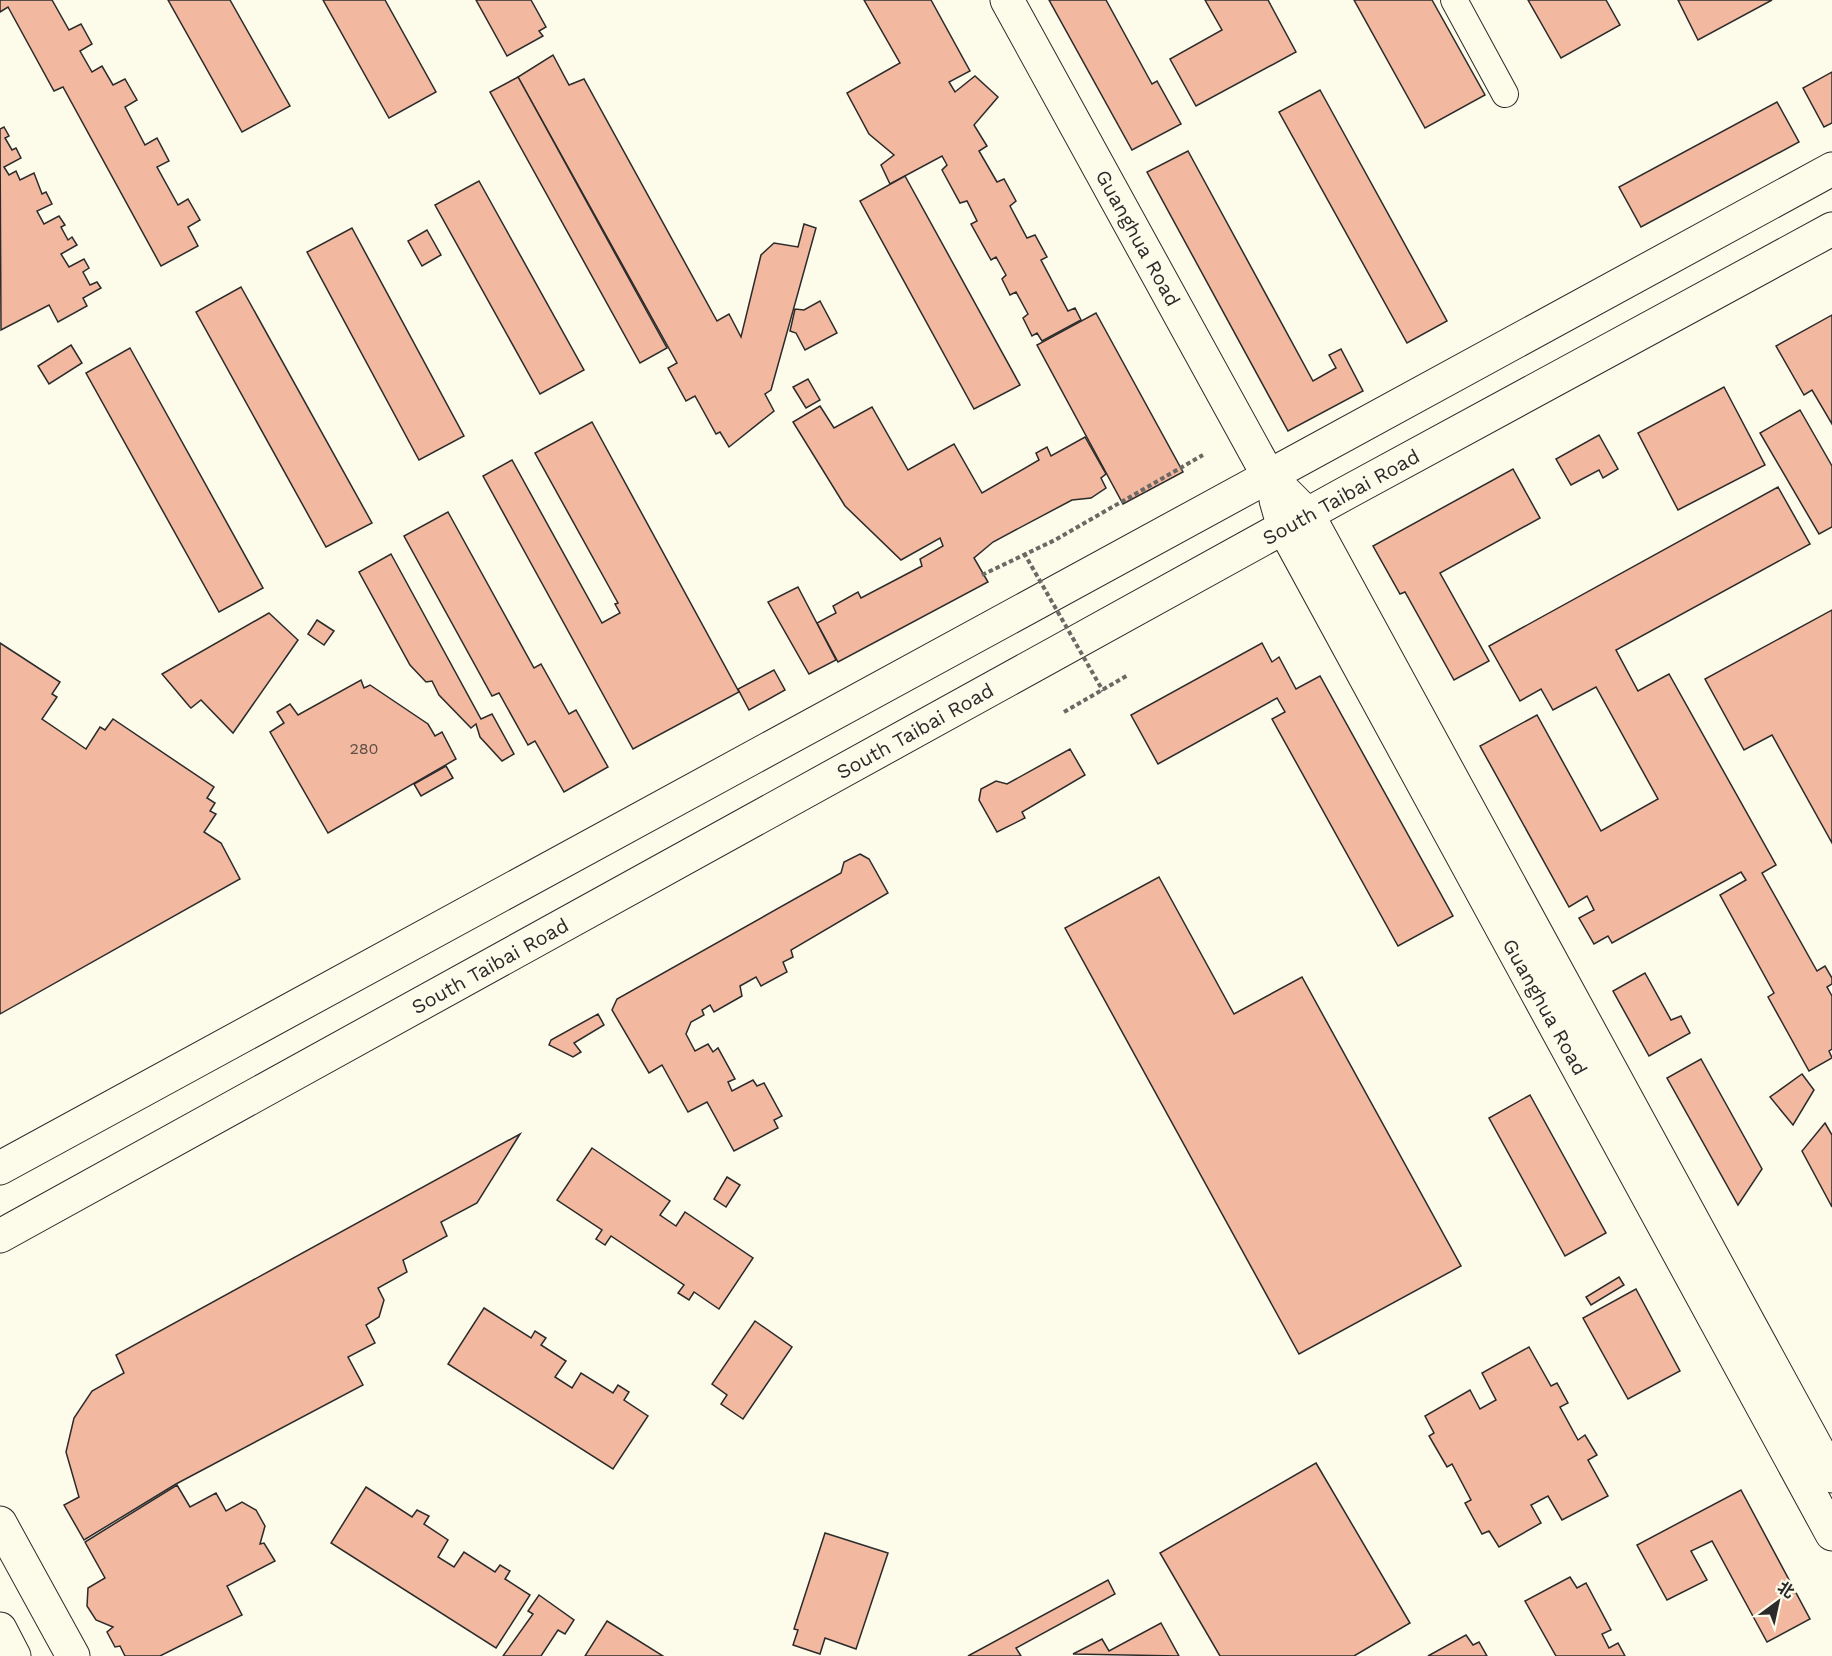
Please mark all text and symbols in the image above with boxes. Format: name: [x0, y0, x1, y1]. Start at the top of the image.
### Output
street label: Guanghua Road: [1091, 166, 1185, 310]
street label: South Taibai Road: [1258, 444, 1424, 550]
street label: South Taibai Road: [832, 678, 998, 784]
house number: 280: [349, 739, 379, 758]
street label: South Taibai Road: [407, 913, 573, 1019]
street label: Guanghua Road: [1498, 935, 1592, 1079]
north arrow: [1748, 1572, 1808, 1632]
text: 北: [1774, 1578, 1798, 1602]

